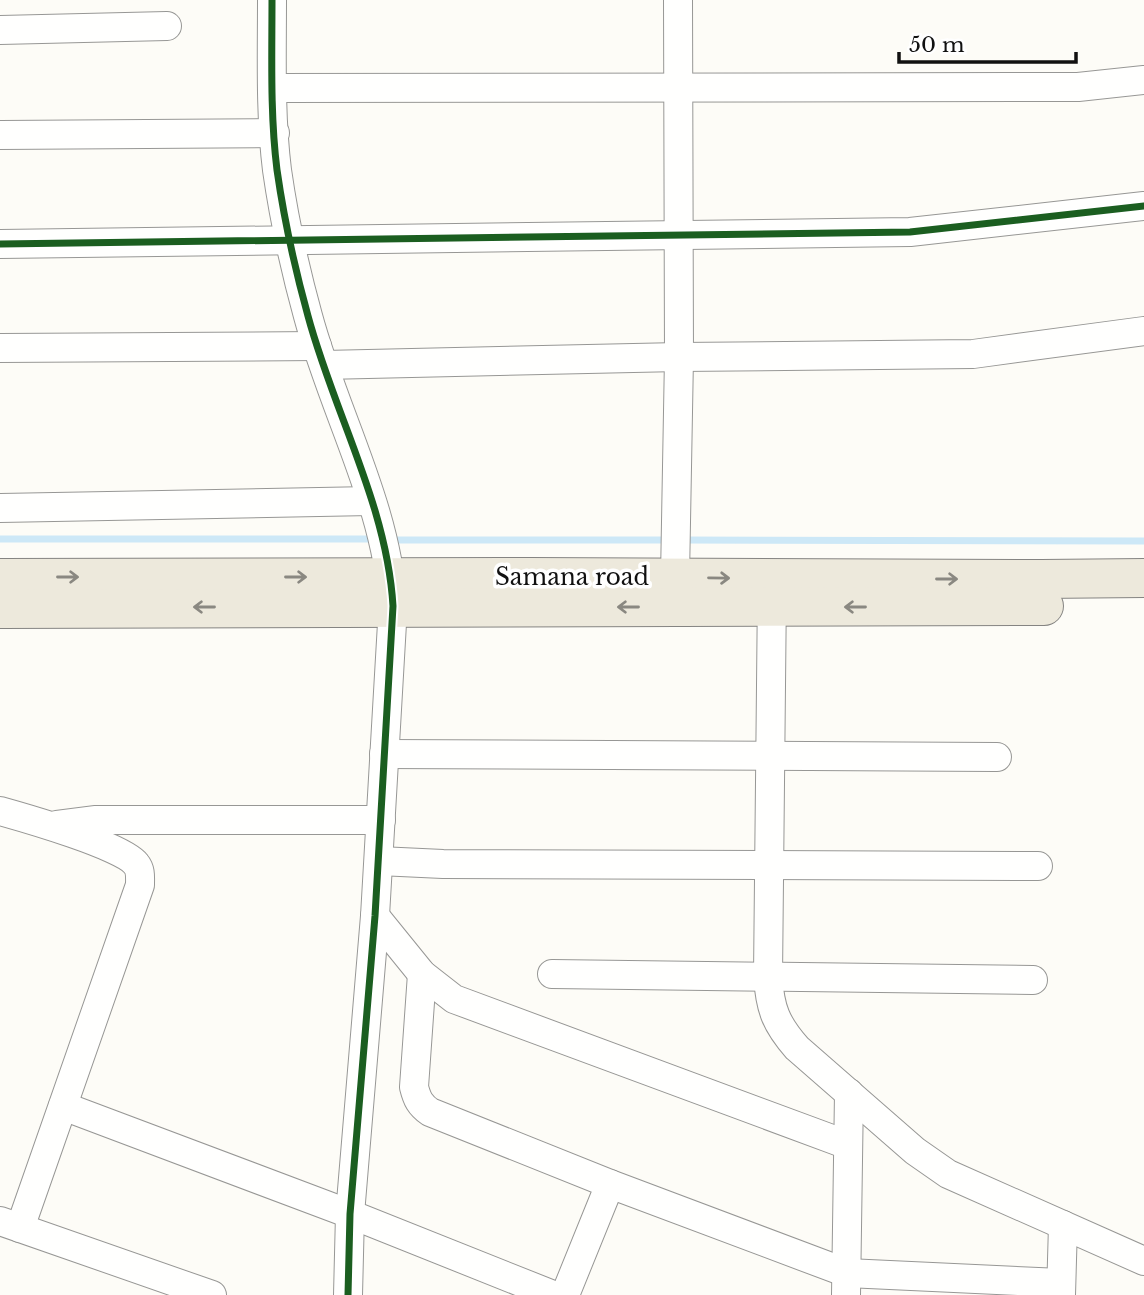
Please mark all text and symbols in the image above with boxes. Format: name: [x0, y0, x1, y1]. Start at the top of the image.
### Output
scale bar: [899, 21, 1076, 65]
text: 50 m: [909, 32, 965, 58]
street label: Samana road: [495, 563, 649, 591]
one-way arrow: [56, 570, 79, 584]
one-way arrow: [284, 570, 307, 584]
one-way arrow: [707, 571, 730, 584]
one-way arrow: [935, 572, 958, 586]
one-way arrow: [617, 600, 640, 614]
one-way arrow: [844, 600, 867, 614]
one-way arrow: [193, 601, 216, 614]

